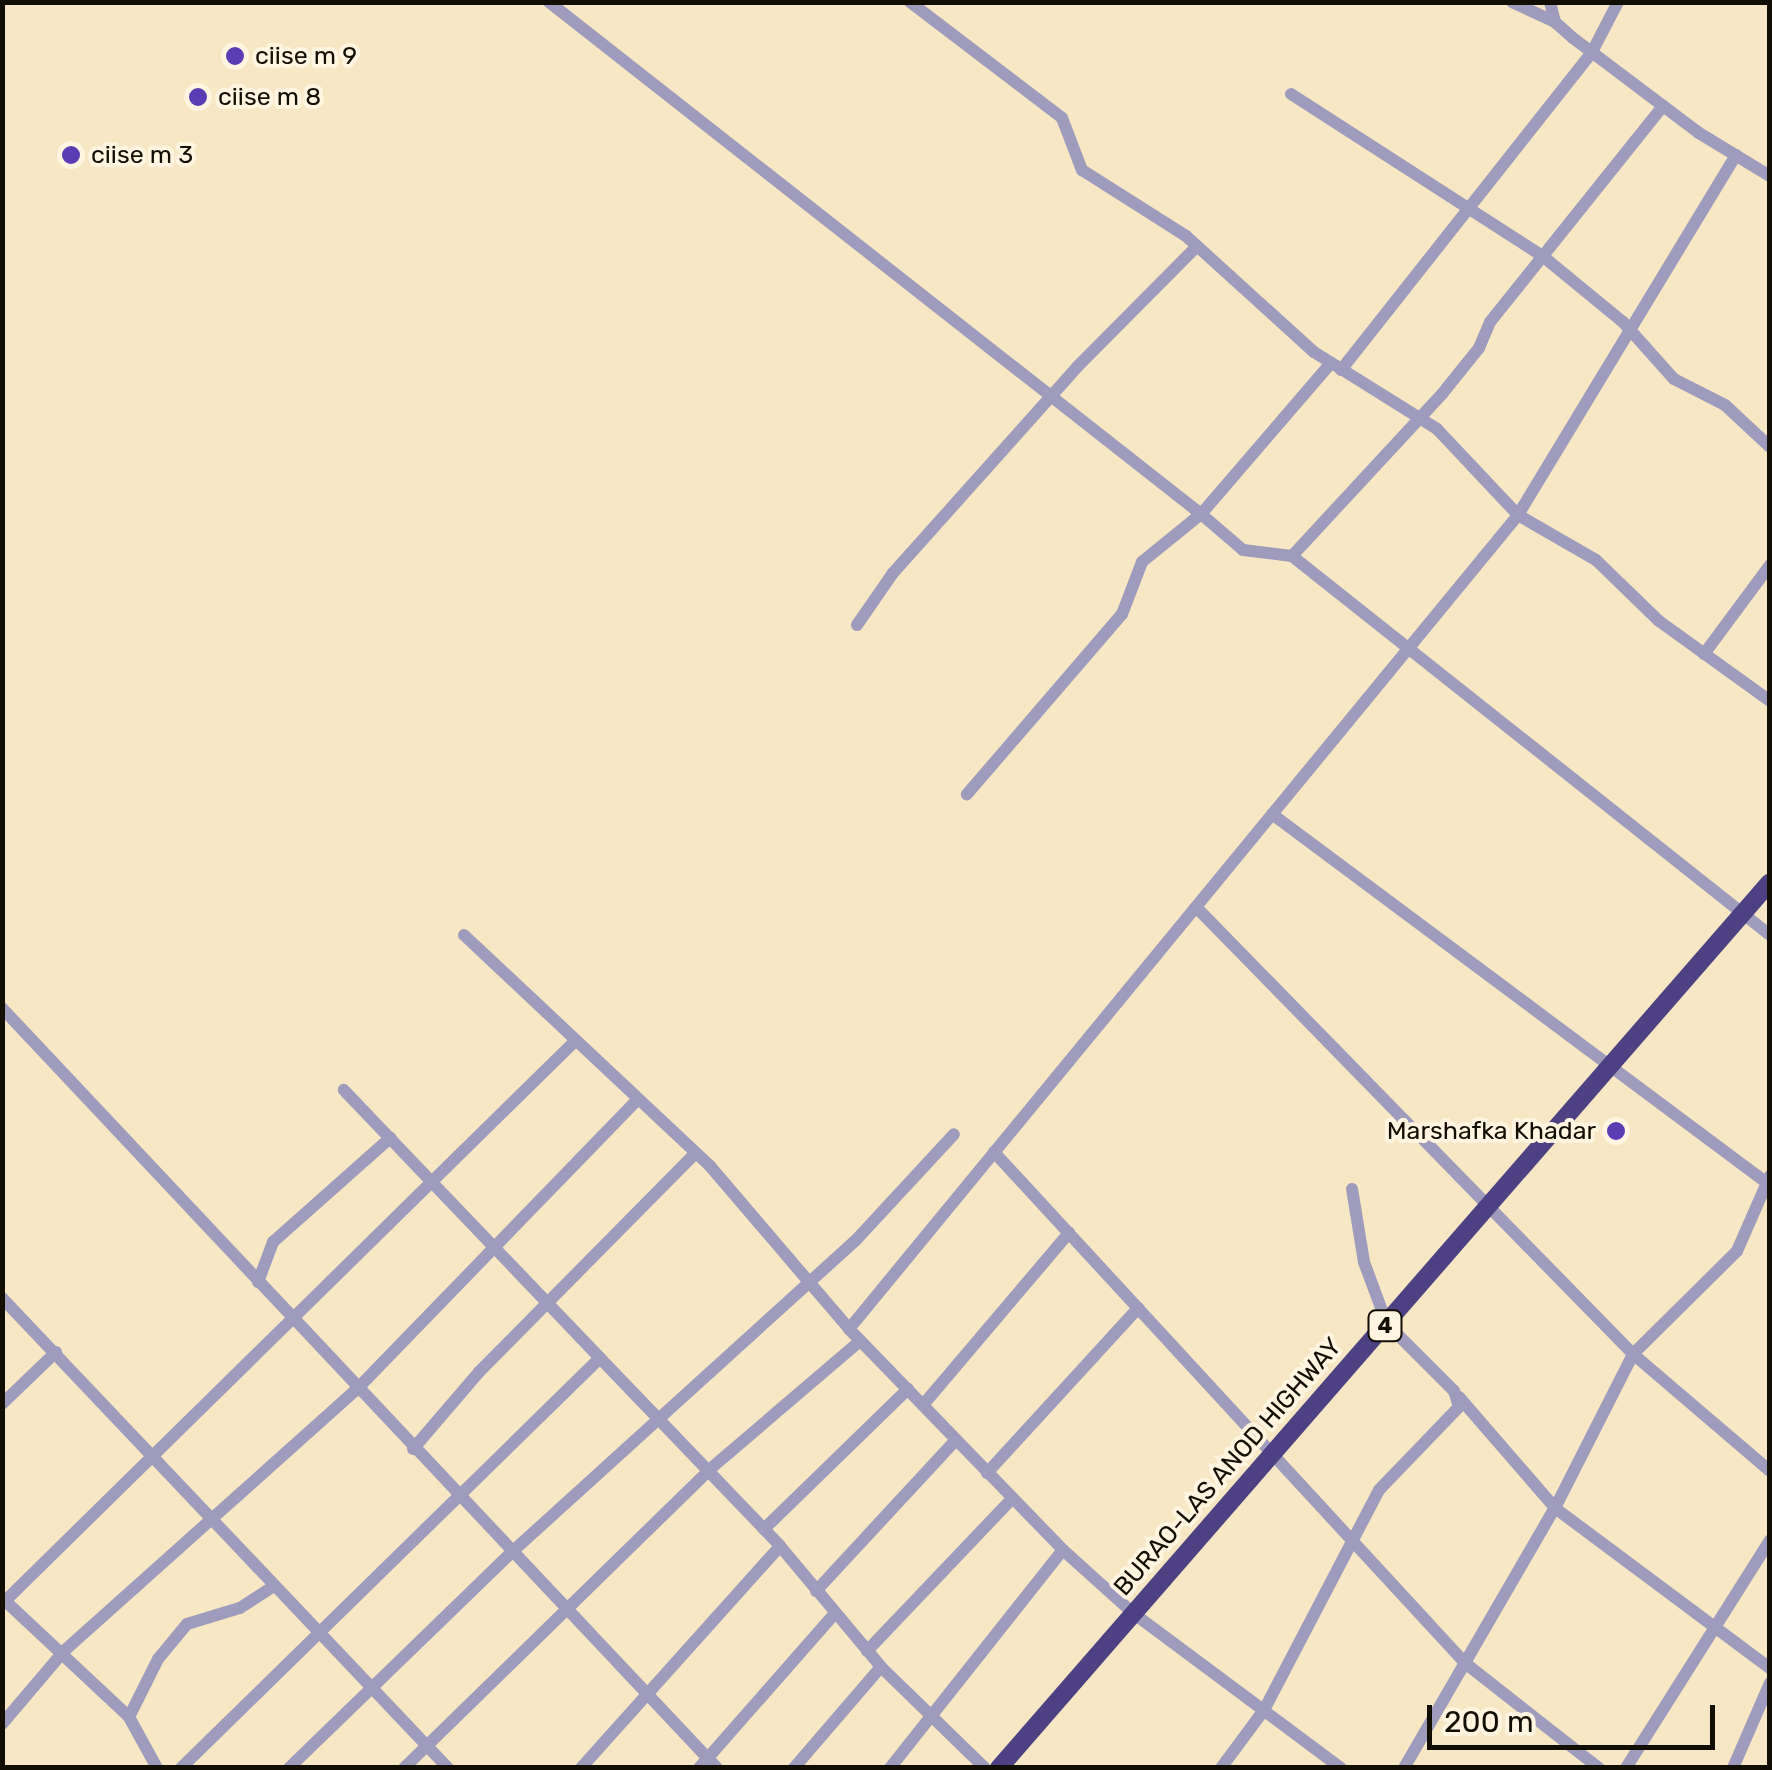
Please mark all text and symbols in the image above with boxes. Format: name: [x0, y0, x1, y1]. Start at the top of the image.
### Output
place label: ciise m 9: [255, 41, 357, 71]
marker: ciise m 9: [224, 45, 246, 67]
place label: ciise m 8: [218, 82, 321, 112]
marker: ciise m 8: [187, 86, 209, 108]
place label: ciise m 3: [91, 140, 193, 170]
marker: ciise m 3: [60, 144, 82, 166]
place label: Marshafka Khadar: [1387, 1116, 1596, 1146]
marker: Marshafka Khadar: [1605, 1120, 1627, 1142]
road number: 4: [1365, 1309, 1405, 1343]
street label: BURAO-LAS ANOD HIGHWAY: [1108, 1332, 1348, 1602]
scale bar: [1432, 1685, 1720, 1747]
text: 200 m: [1444, 1704, 1534, 1740]

